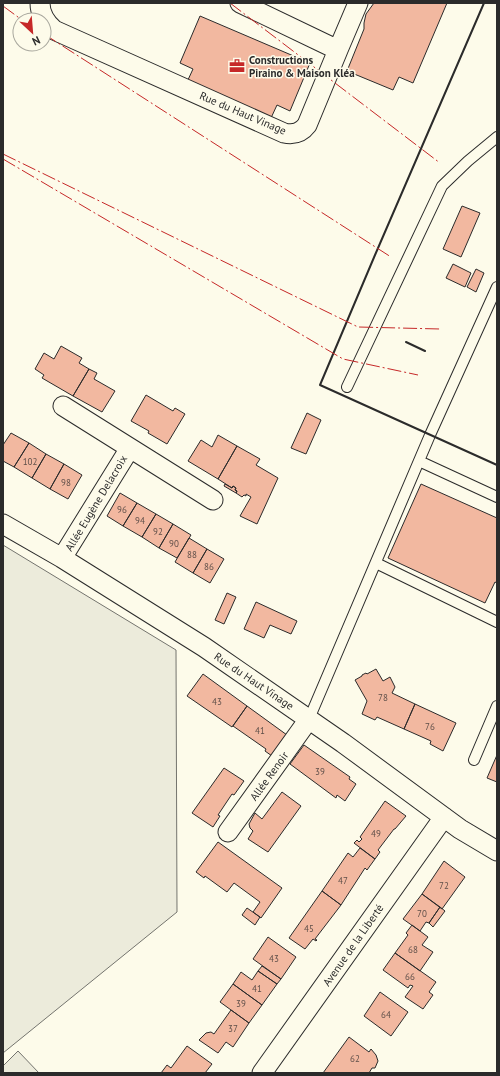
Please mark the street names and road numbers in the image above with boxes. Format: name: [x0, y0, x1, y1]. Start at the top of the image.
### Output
street label: Rue du Haut Vinage: [197, 88, 289, 138]
street label: Allée Eugène Delacroix: [62, 452, 130, 553]
street label: Rue du Haut Vinage: [212, 649, 297, 713]
street label: Allée Renoir: [247, 749, 292, 803]
street label: Avenue de la Liberté: [320, 901, 387, 989]

